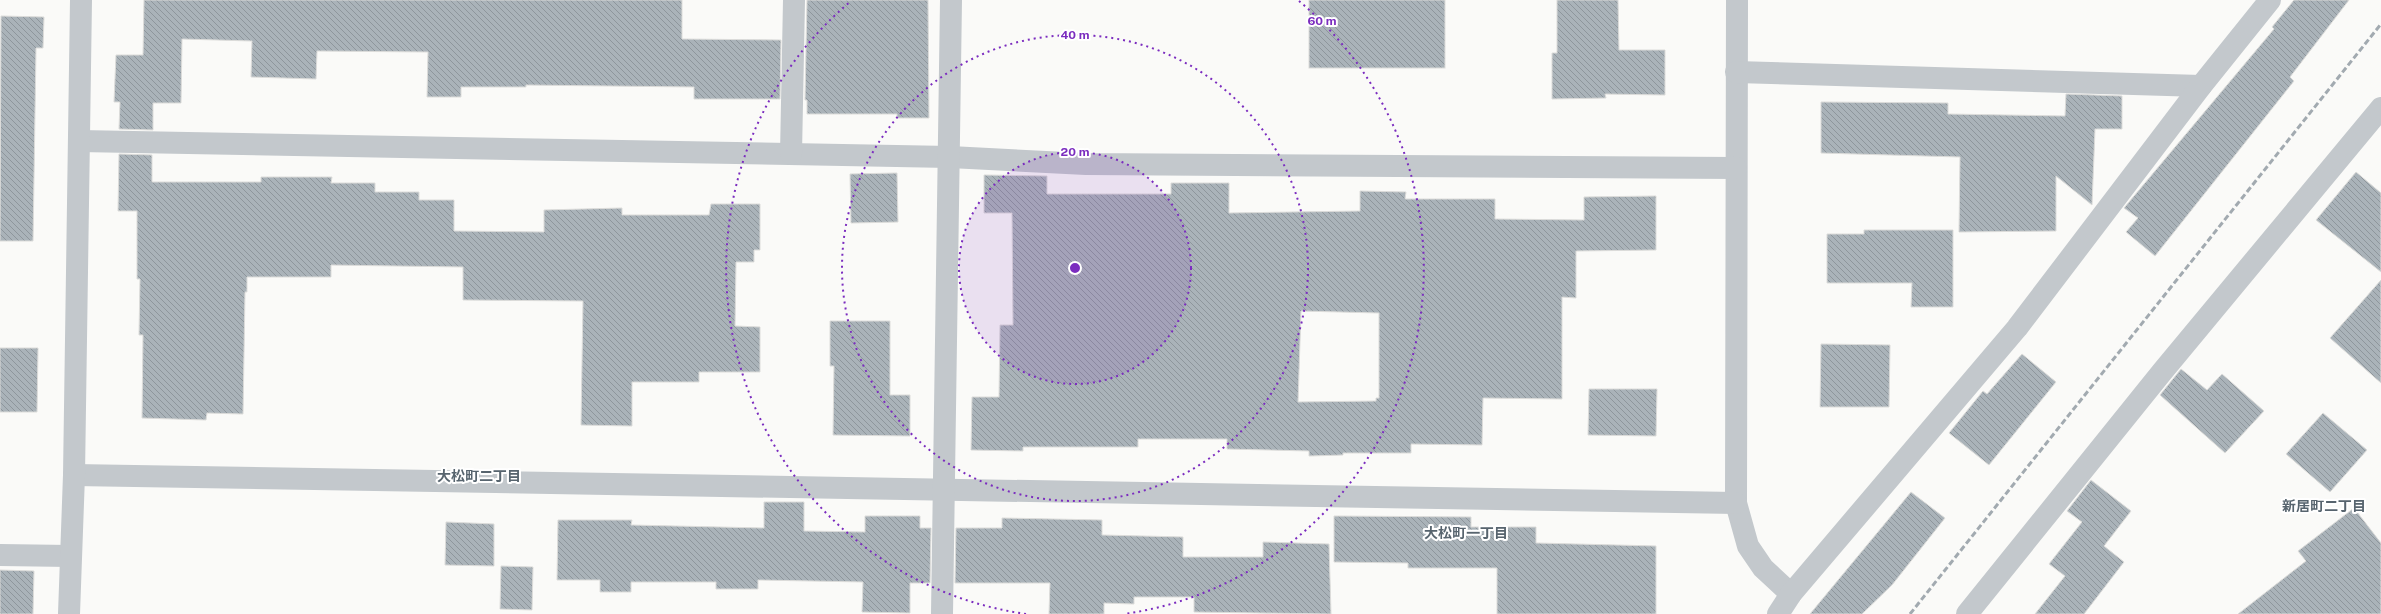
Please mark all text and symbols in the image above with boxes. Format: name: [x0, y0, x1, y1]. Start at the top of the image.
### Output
text: 60 m: [1307, 14, 1337, 28]
text: 40 m: [1060, 28, 1090, 42]
text: 20 m: [1061, 145, 1090, 159]
centre of rings: [1068, 261, 1082, 275]
district label: 大松町二丁目: [437, 468, 521, 484]
district label: 新居町二丁目: [2282, 498, 2366, 514]
district label: 大松町一丁目: [1424, 525, 1508, 541]

